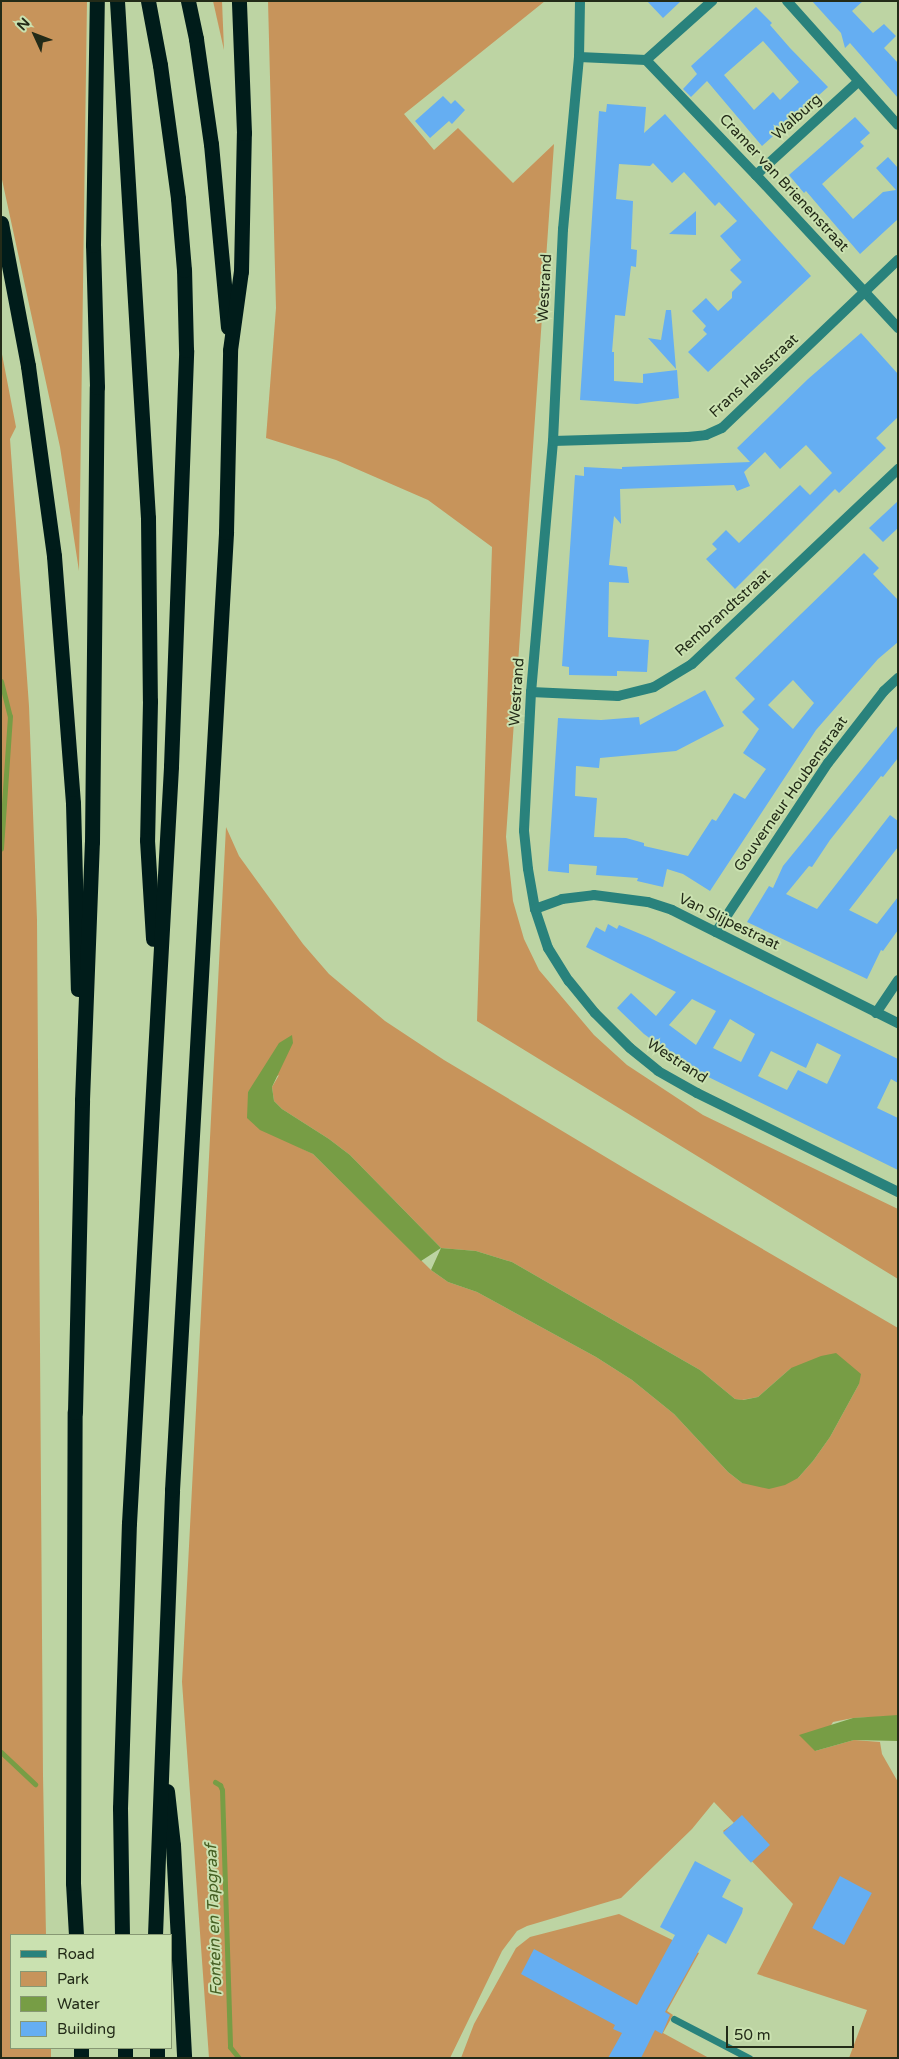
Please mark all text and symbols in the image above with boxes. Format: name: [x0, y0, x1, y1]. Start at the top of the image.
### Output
north arrow: [10, 10, 60, 60]
text: N: [14, 15, 34, 34]
street label: Walburg: [769, 90, 825, 144]
street label: Cramer van Brienenstraat: [715, 110, 853, 256]
street label: Westrand: [534, 253, 556, 323]
street label: Frans Halsstraat: [706, 330, 802, 422]
street label: Rembrandtstraat: [672, 566, 774, 660]
street label: Westrand: [506, 657, 528, 727]
street label: Gouverneur Houbenstraat: [730, 713, 852, 875]
street label: Van Slijpestraat: [675, 890, 783, 954]
street label: Westrand: [643, 1035, 711, 1087]
water label: Fontein en Tapgraaf: [202, 1844, 226, 1996]
legend: [10, 1934, 172, 2049]
text: Road: [57, 1945, 95, 1963]
text: Park: [57, 1970, 89, 1988]
text: Water: [57, 1995, 100, 2013]
scale bar: [729, 2016, 856, 2048]
text: Building: [57, 2020, 116, 2038]
text: 50 m: [734, 2026, 771, 2044]

